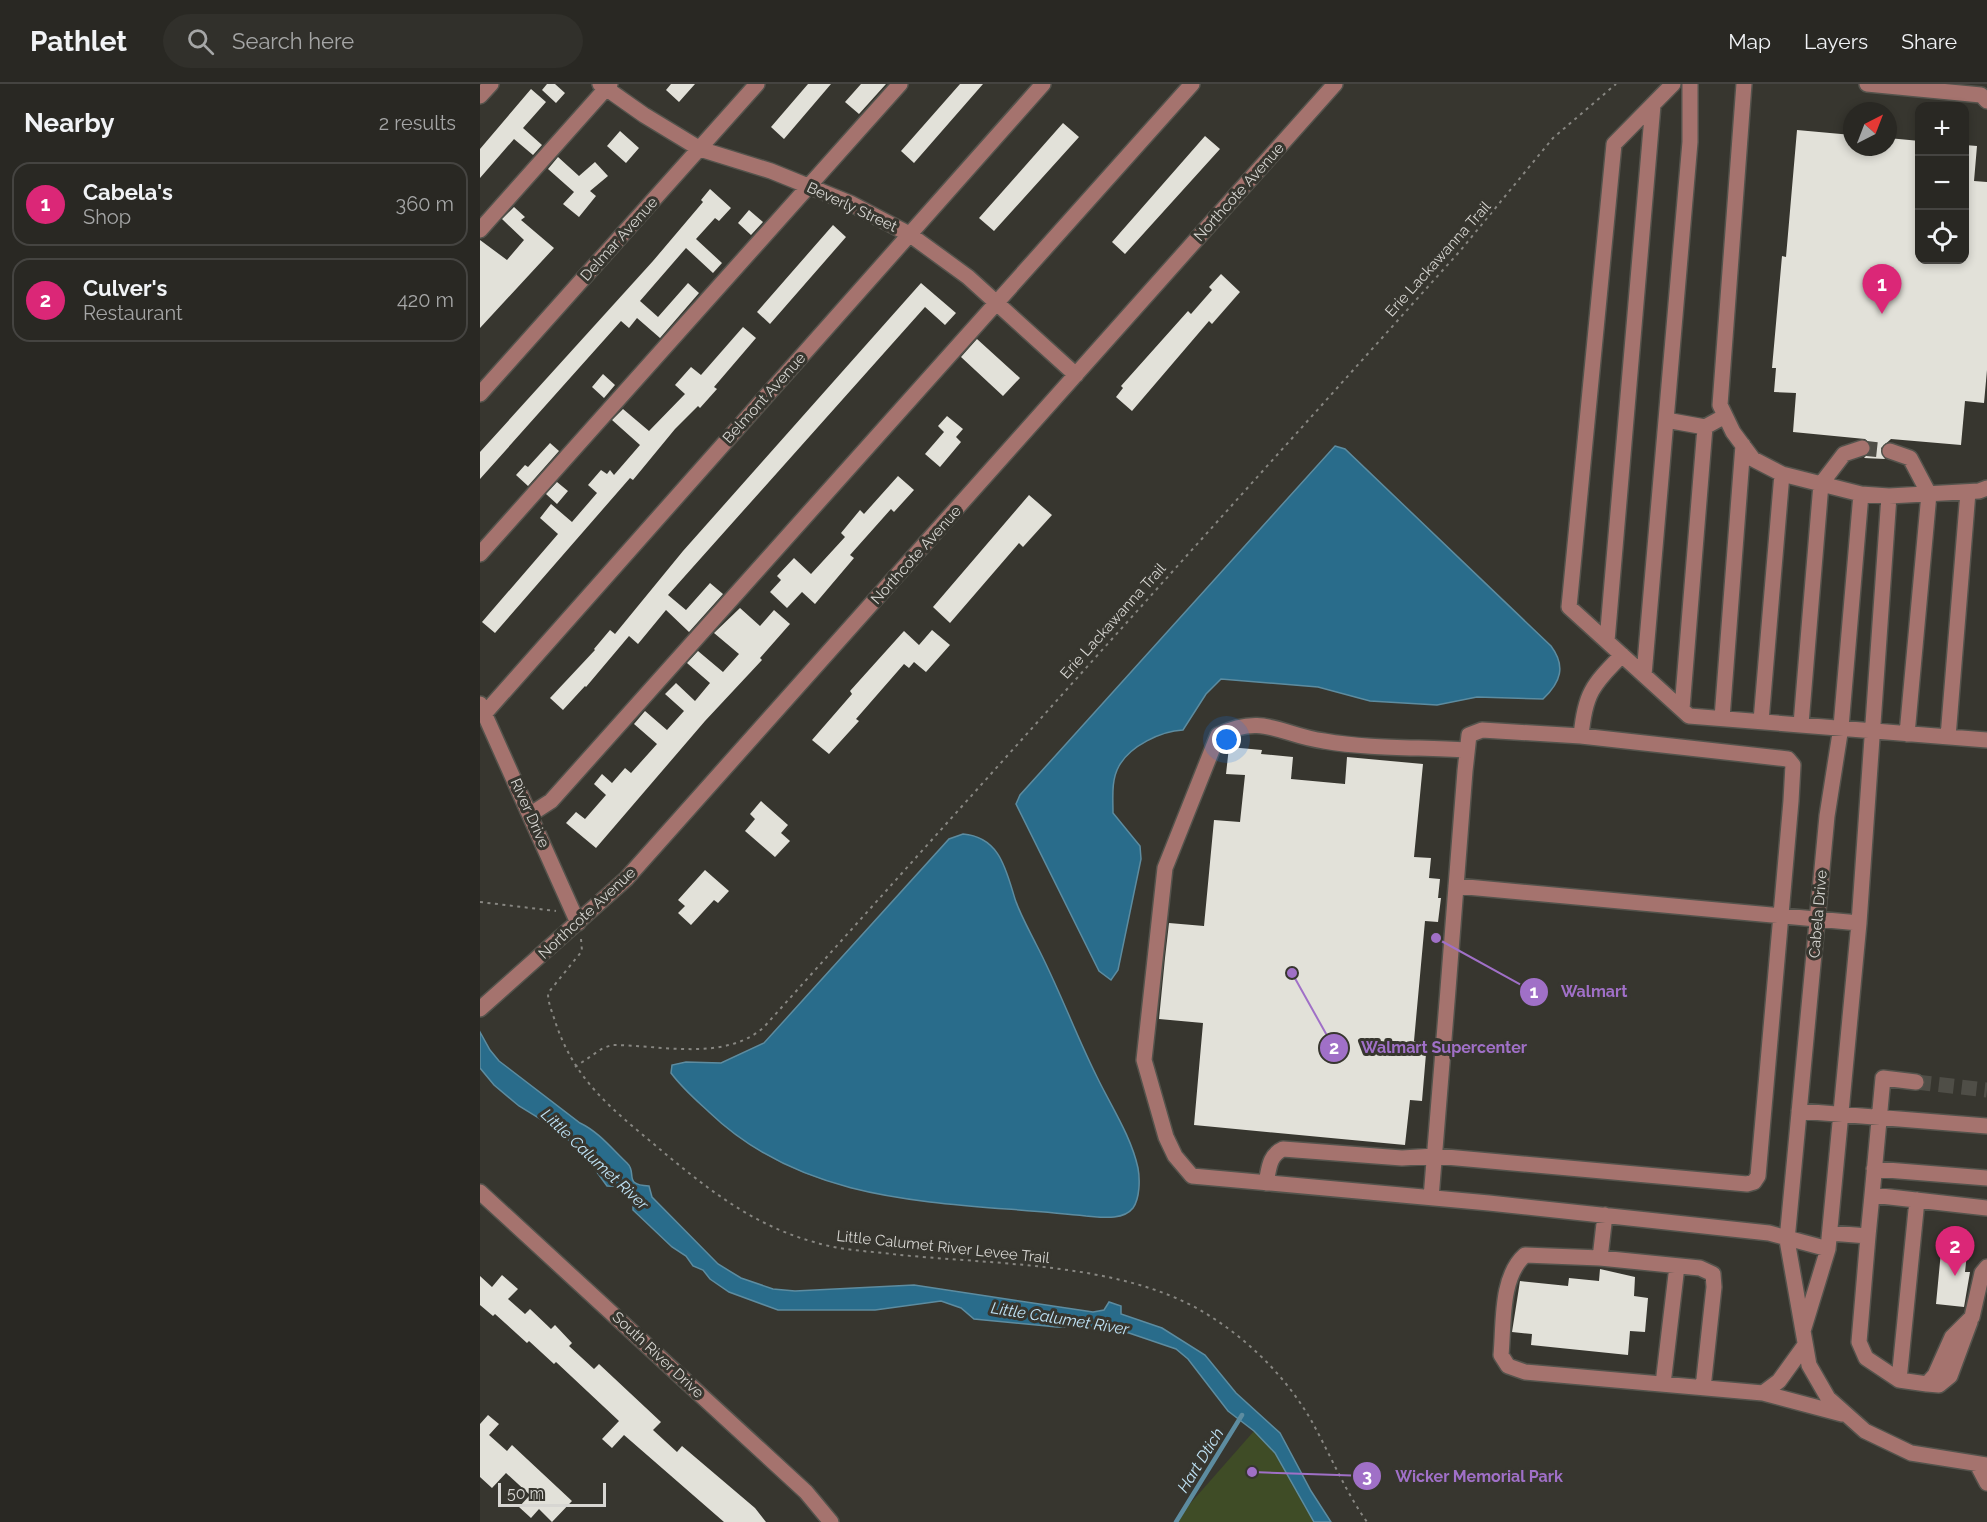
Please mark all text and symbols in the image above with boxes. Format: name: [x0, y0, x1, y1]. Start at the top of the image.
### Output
search box: [163, 14, 583, 68]
text: Pathlet: [30, 25, 127, 58]
icon: search: [184, 25, 217, 58]
text: Search here: [232, 28, 354, 54]
text: Map: [1728, 29, 1771, 54]
text: Layers: [1804, 29, 1868, 54]
text: Share: [1901, 29, 1957, 54]
north arrow: [1843, 102, 1897, 156]
map controls: [1915, 102, 1969, 264]
button: +: [1915, 102, 1969, 156]
text: Nearby: [24, 108, 114, 138]
text: 2 results: [379, 111, 456, 135]
street label: Northcote Avenue: [1190, 139, 1288, 245]
button: −: [1915, 156, 1969, 210]
street label: Beverly Street: [804, 178, 900, 236]
text: Cabela's: [83, 179, 173, 205]
text: 1: [41, 192, 50, 216]
text: 360 m: [396, 192, 454, 216]
street label: Delmar Avenue: [577, 193, 661, 285]
street label: Erie Lackawanna Trail: [1381, 197, 1495, 320]
text: Shop: [83, 205, 131, 229]
button: locate: [1915, 210, 1969, 264]
pin: 1: [1862, 264, 1902, 314]
text: Culver's: [83, 275, 167, 301]
text: 2: [40, 288, 51, 312]
text: 420 m: [397, 288, 454, 312]
text: Restaurant: [83, 301, 183, 325]
street label: Belmont Avenue: [719, 349, 809, 447]
street label: Northcote Avenue: [867, 502, 965, 608]
street label: Erie Lackawanna Trail: [1056, 559, 1170, 682]
your location: [1212, 725, 1241, 754]
street label: River Drive: [507, 776, 553, 851]
street label: Northcote Avenue: [535, 863, 639, 963]
street label: Cabela Drive: [1805, 869, 1831, 959]
callout: Walmart: [1519, 975, 1639, 1009]
text: 1: [1530, 981, 1539, 1002]
text: Walmart: [1561, 982, 1627, 1001]
callout: Walmart Supercenter: [1319, 1031, 1539, 1065]
text: 2: [1329, 1037, 1339, 1058]
text: Walmart Supercenter: [1361, 1038, 1527, 1057]
water label: Little Calumet River: [537, 1105, 653, 1214]
pin: 2: [1936, 1226, 1974, 1276]
street label: Little Calumet River Levee Trail: [835, 1227, 1051, 1267]
water label: Little Calumet River: [990, 1298, 1131, 1339]
street label: South River Drive: [608, 1308, 708, 1402]
water label: Hart Dtich: [1173, 1425, 1228, 1496]
callout: Wicker Memorial Park: [1352, 1459, 1575, 1493]
text: 3: [1362, 1465, 1372, 1486]
text: Wicker Memorial Park: [1395, 1467, 1563, 1486]
scale bar: [498, 1480, 606, 1508]
text: 50 m: [507, 1484, 544, 1503]

